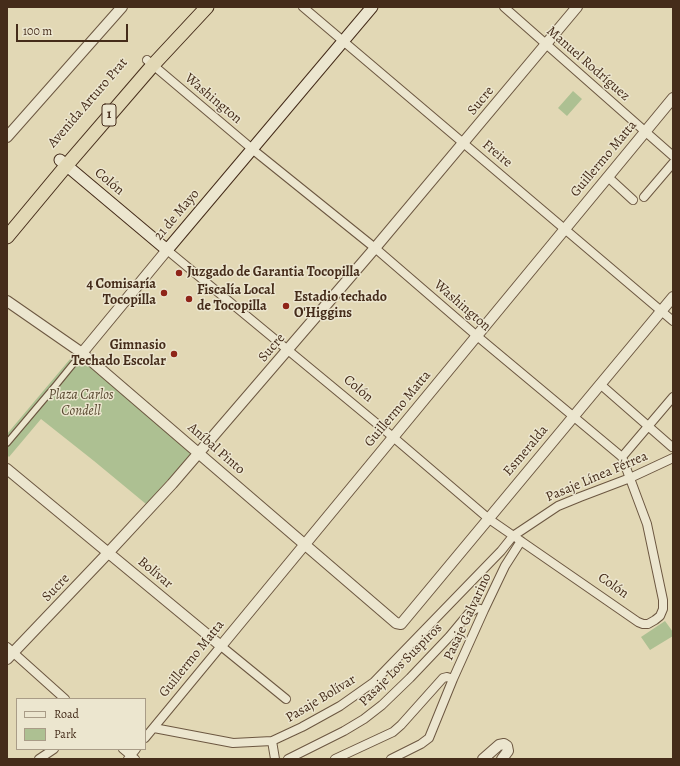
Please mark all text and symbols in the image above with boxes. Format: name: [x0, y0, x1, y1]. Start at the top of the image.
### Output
scale bar: [18, 16, 130, 42]
text: 100 m: [23, 23, 52, 39]
street label: Manuel Rodríguez: [543, 23, 633, 105]
street label: Avenida Arturo Prat: [45, 55, 131, 151]
street label: Washington: [181, 70, 245, 128]
street label: Sucre: [464, 83, 498, 119]
road number: 1: [102, 104, 116, 126]
street label: Guillermo Matta: [567, 117, 641, 201]
street label: Freire: [479, 137, 515, 171]
street label: Colón: [91, 165, 127, 199]
street label: 21 de Mayo: [151, 186, 203, 244]
place label: Juzgado de Garantia Tocopilla: [187, 265, 360, 281]
marker: Juzgado de Garantia Tocopilla: [174, 268, 184, 278]
place label: 4 Comisaría Tocopilla: [86, 277, 156, 310]
street label: Washington: [430, 277, 494, 335]
place label: Fiscalía Local de Tocopilla: [197, 283, 275, 316]
marker: 4 Comisaría Tocopilla: [159, 288, 169, 298]
place label: Estadio techado O'Higgins: [294, 290, 387, 322]
marker: Fiscalía Local de Tocopilla: [184, 294, 194, 304]
marker: Estadio techado O'Higgins: [281, 301, 291, 311]
street label: Sucre: [255, 330, 289, 366]
place label: Gimnasio Techado Escolar: [71, 338, 166, 370]
marker: Gimnasio Techado Escolar: [169, 349, 179, 359]
street label: Guillermo Matta: [361, 367, 435, 451]
street label: Colón: [340, 372, 376, 406]
park label: Plaza Carlos Condell: [48, 388, 114, 420]
street label: Aníbal Pinto: [184, 420, 248, 478]
street label: Esmeralda: [500, 422, 552, 480]
street label: Pasaje Línea Férrea: [543, 448, 651, 506]
street label: Bolívar: [134, 554, 176, 592]
street label: Colón: [594, 570, 632, 602]
street label: Sucre: [39, 571, 73, 605]
street label: Pasaje Galvarino: [440, 571, 496, 663]
street label: Guillermo Matta: [156, 617, 228, 701]
street label: Pasaje Los Suspiros: [356, 620, 446, 710]
street label: Pasaje Bolívar: [283, 671, 359, 727]
legend: [16, 698, 146, 750]
text: Road: [54, 706, 79, 722]
text: Park: [54, 726, 77, 742]

